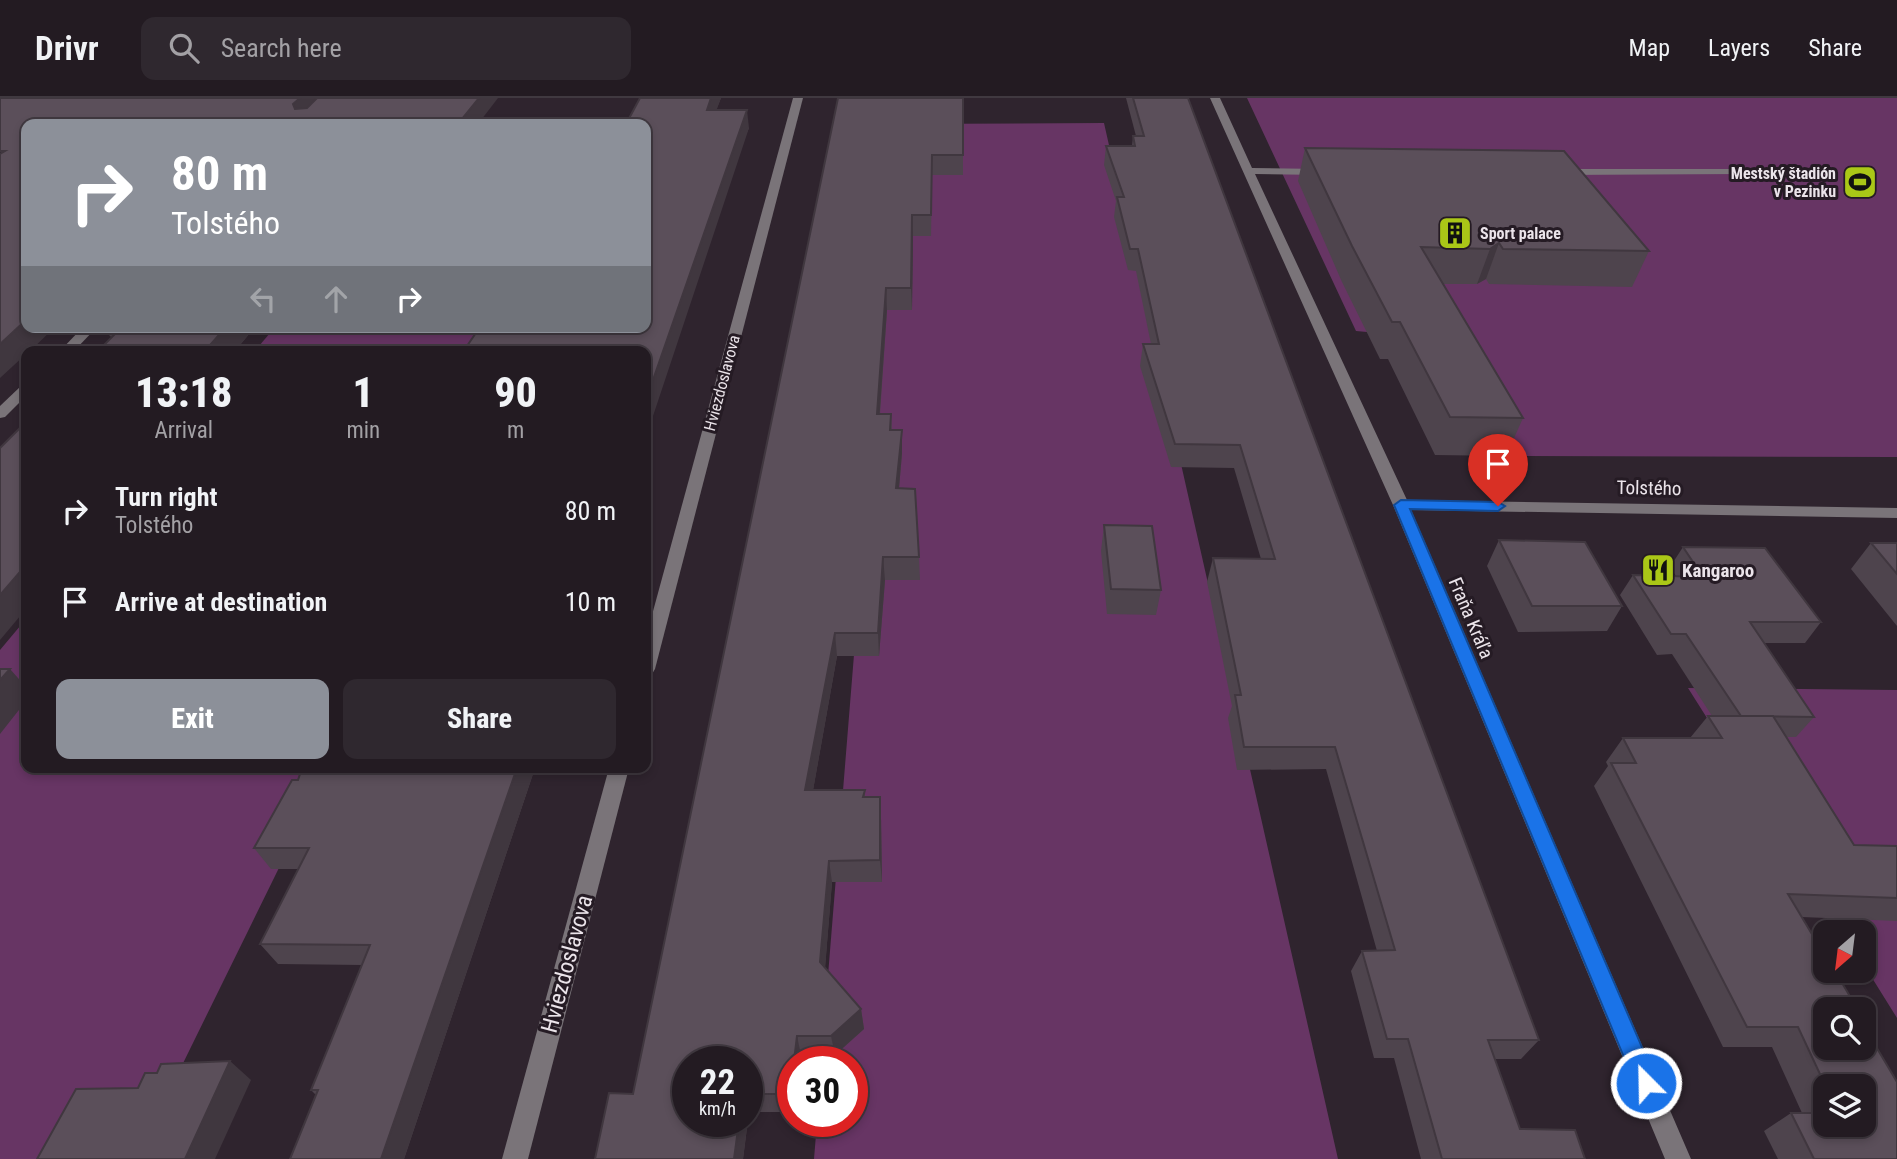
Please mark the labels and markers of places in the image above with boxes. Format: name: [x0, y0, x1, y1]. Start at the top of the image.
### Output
sports icon: Mestský štadión v Pezinku: [1841, 163, 1879, 201]
place label: Mestský štadión v Pezinku: [1731, 164, 1836, 201]
building icon: Sport palace: [1436, 214, 1474, 252]
place label: Sport palace: [1480, 224, 1561, 243]
pin: [1468, 434, 1528, 506]
restaurant icon: Kangaroo: [1639, 551, 1677, 589]
place label: Kangaroo: [1682, 559, 1754, 582]

